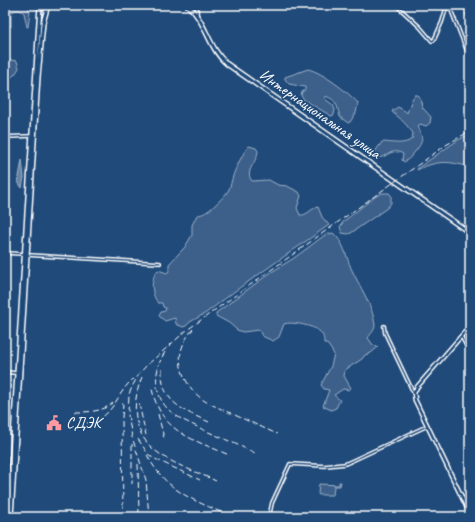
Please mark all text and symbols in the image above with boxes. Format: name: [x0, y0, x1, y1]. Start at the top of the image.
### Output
street label: Интернациональная улица: [255, 65, 386, 164]
place label: СДЭК: [66, 413, 104, 433]
public building icon: СДЭК: [45, 414, 63, 432]

